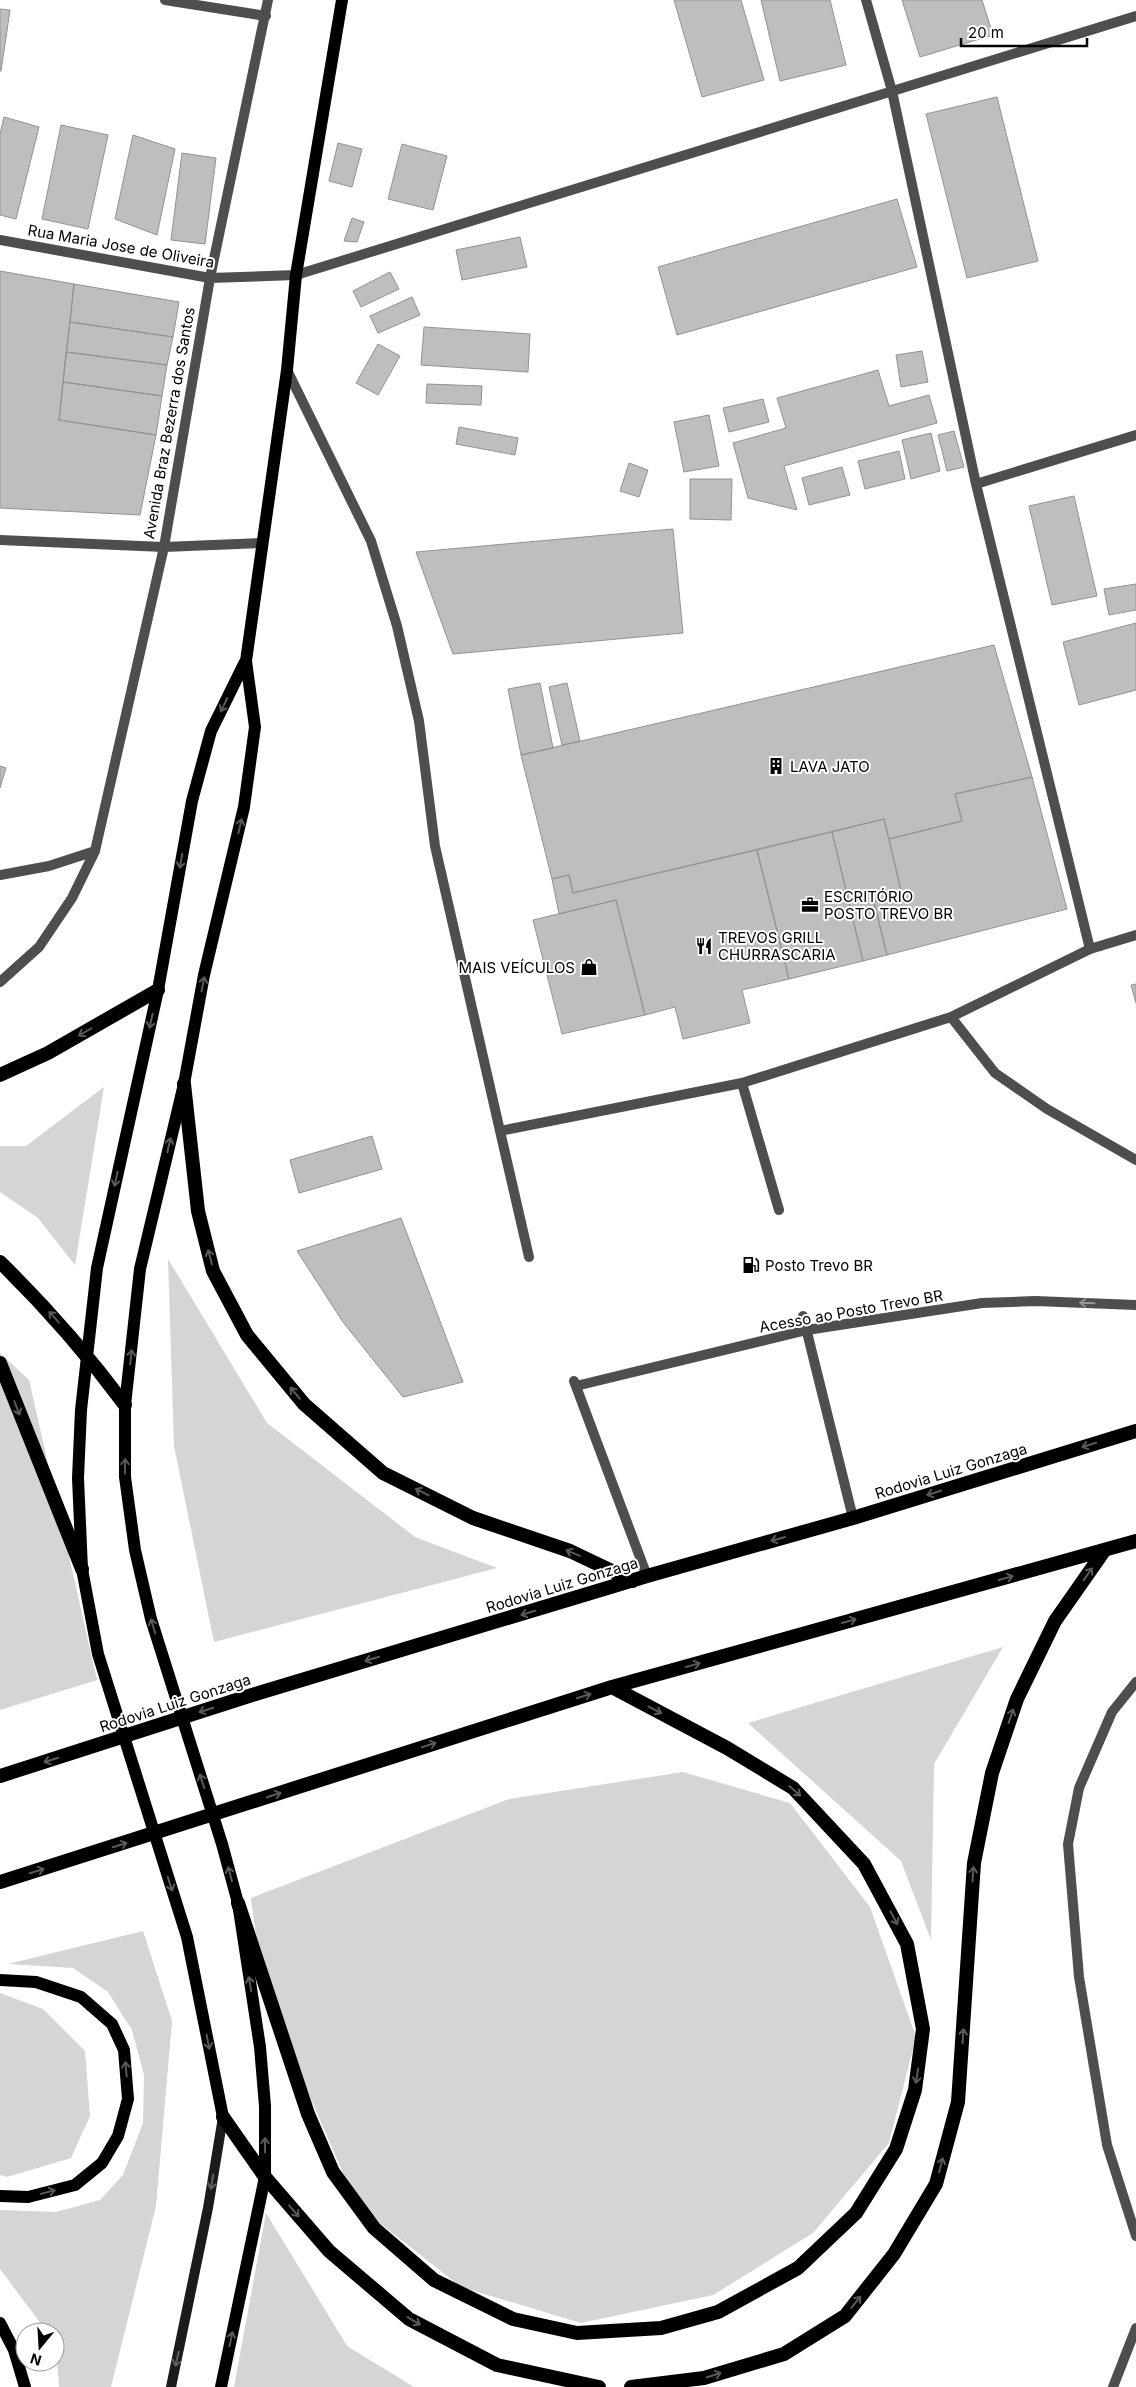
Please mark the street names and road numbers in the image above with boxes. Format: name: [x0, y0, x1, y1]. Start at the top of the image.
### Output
street label: Rua Maria Jose de Oliveira: [26, 220, 216, 272]
street label: Avenida Braz Bezerra dos Santos: [139, 305, 199, 540]
street label: Acesso ao Posto Trevo BR: [758, 1285, 945, 1337]
street label: Rodovia Luiz Gonzaga: [873, 1439, 1029, 1503]
street label: Rodovia Luiz Gonzaga: [484, 1553, 640, 1617]
street label: Rodovia Luiz Gonzaga: [97, 1670, 253, 1736]

